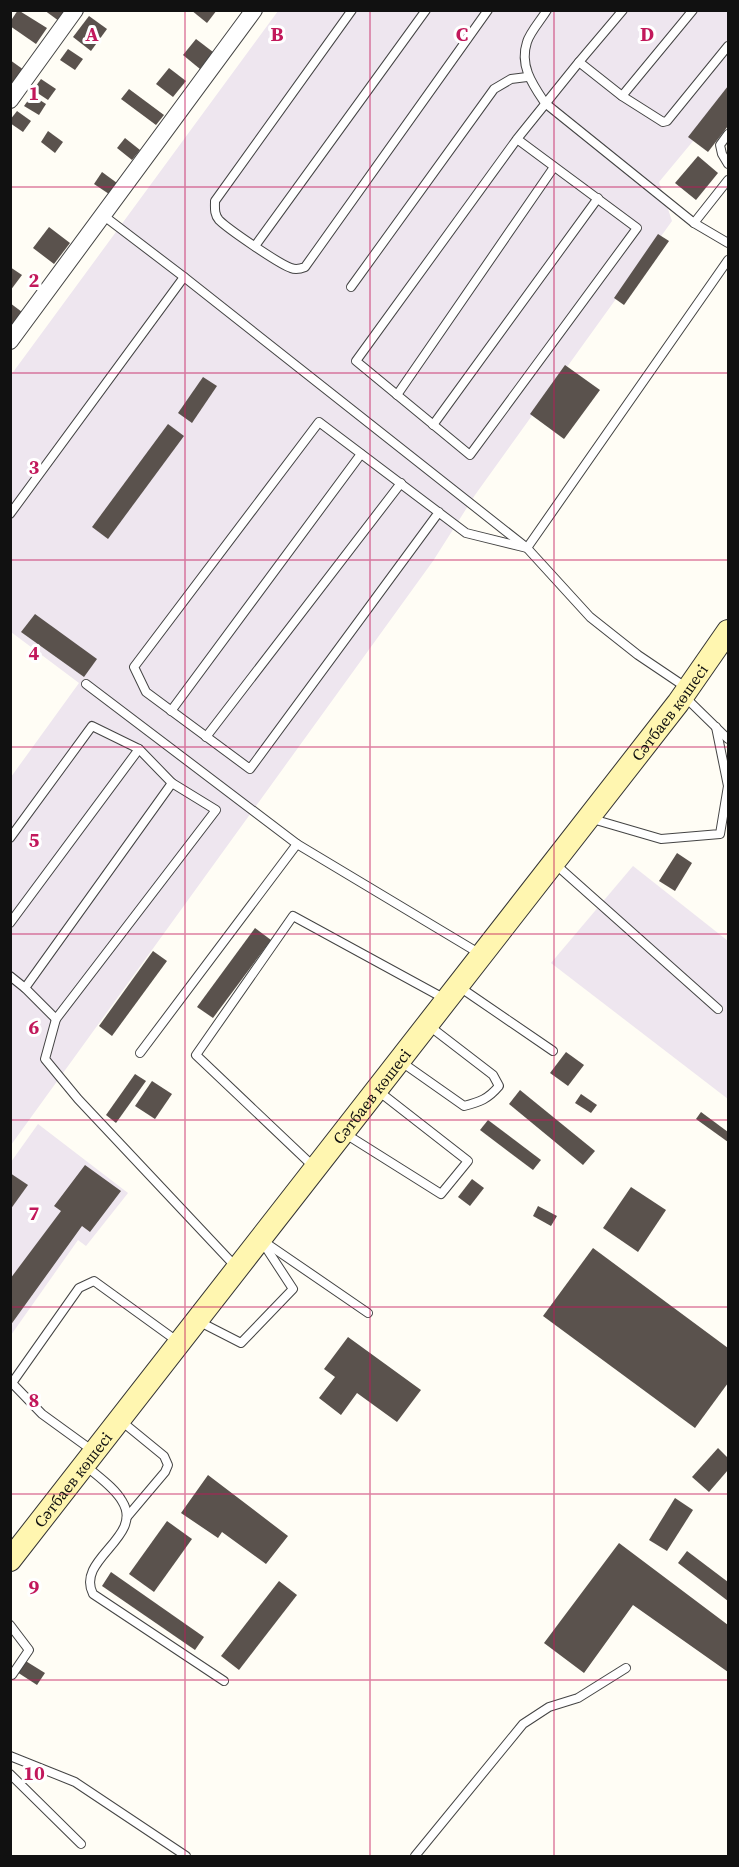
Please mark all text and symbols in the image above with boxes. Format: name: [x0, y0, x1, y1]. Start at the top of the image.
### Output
text: A: [85, 20, 99, 48]
text: B: [270, 20, 284, 48]
text: C: [456, 20, 468, 48]
text: D: [640, 20, 654, 48]
text: 1: [29, 79, 39, 107]
text: 2: [29, 266, 40, 294]
text: 3: [29, 453, 40, 481]
text: 4: [29, 639, 40, 667]
street label: Сәтбаев көшесі: [626, 659, 713, 765]
text: 5: [29, 826, 40, 854]
text: 6: [29, 1013, 40, 1041]
street label: Сәтбаев көшесі: [327, 1044, 416, 1149]
text: 7: [29, 1199, 40, 1227]
text: 8: [29, 1386, 39, 1414]
street label: Сәтбаев көшесі: [29, 1427, 117, 1532]
text: 9: [29, 1573, 40, 1601]
text: 10: [23, 1759, 45, 1787]

